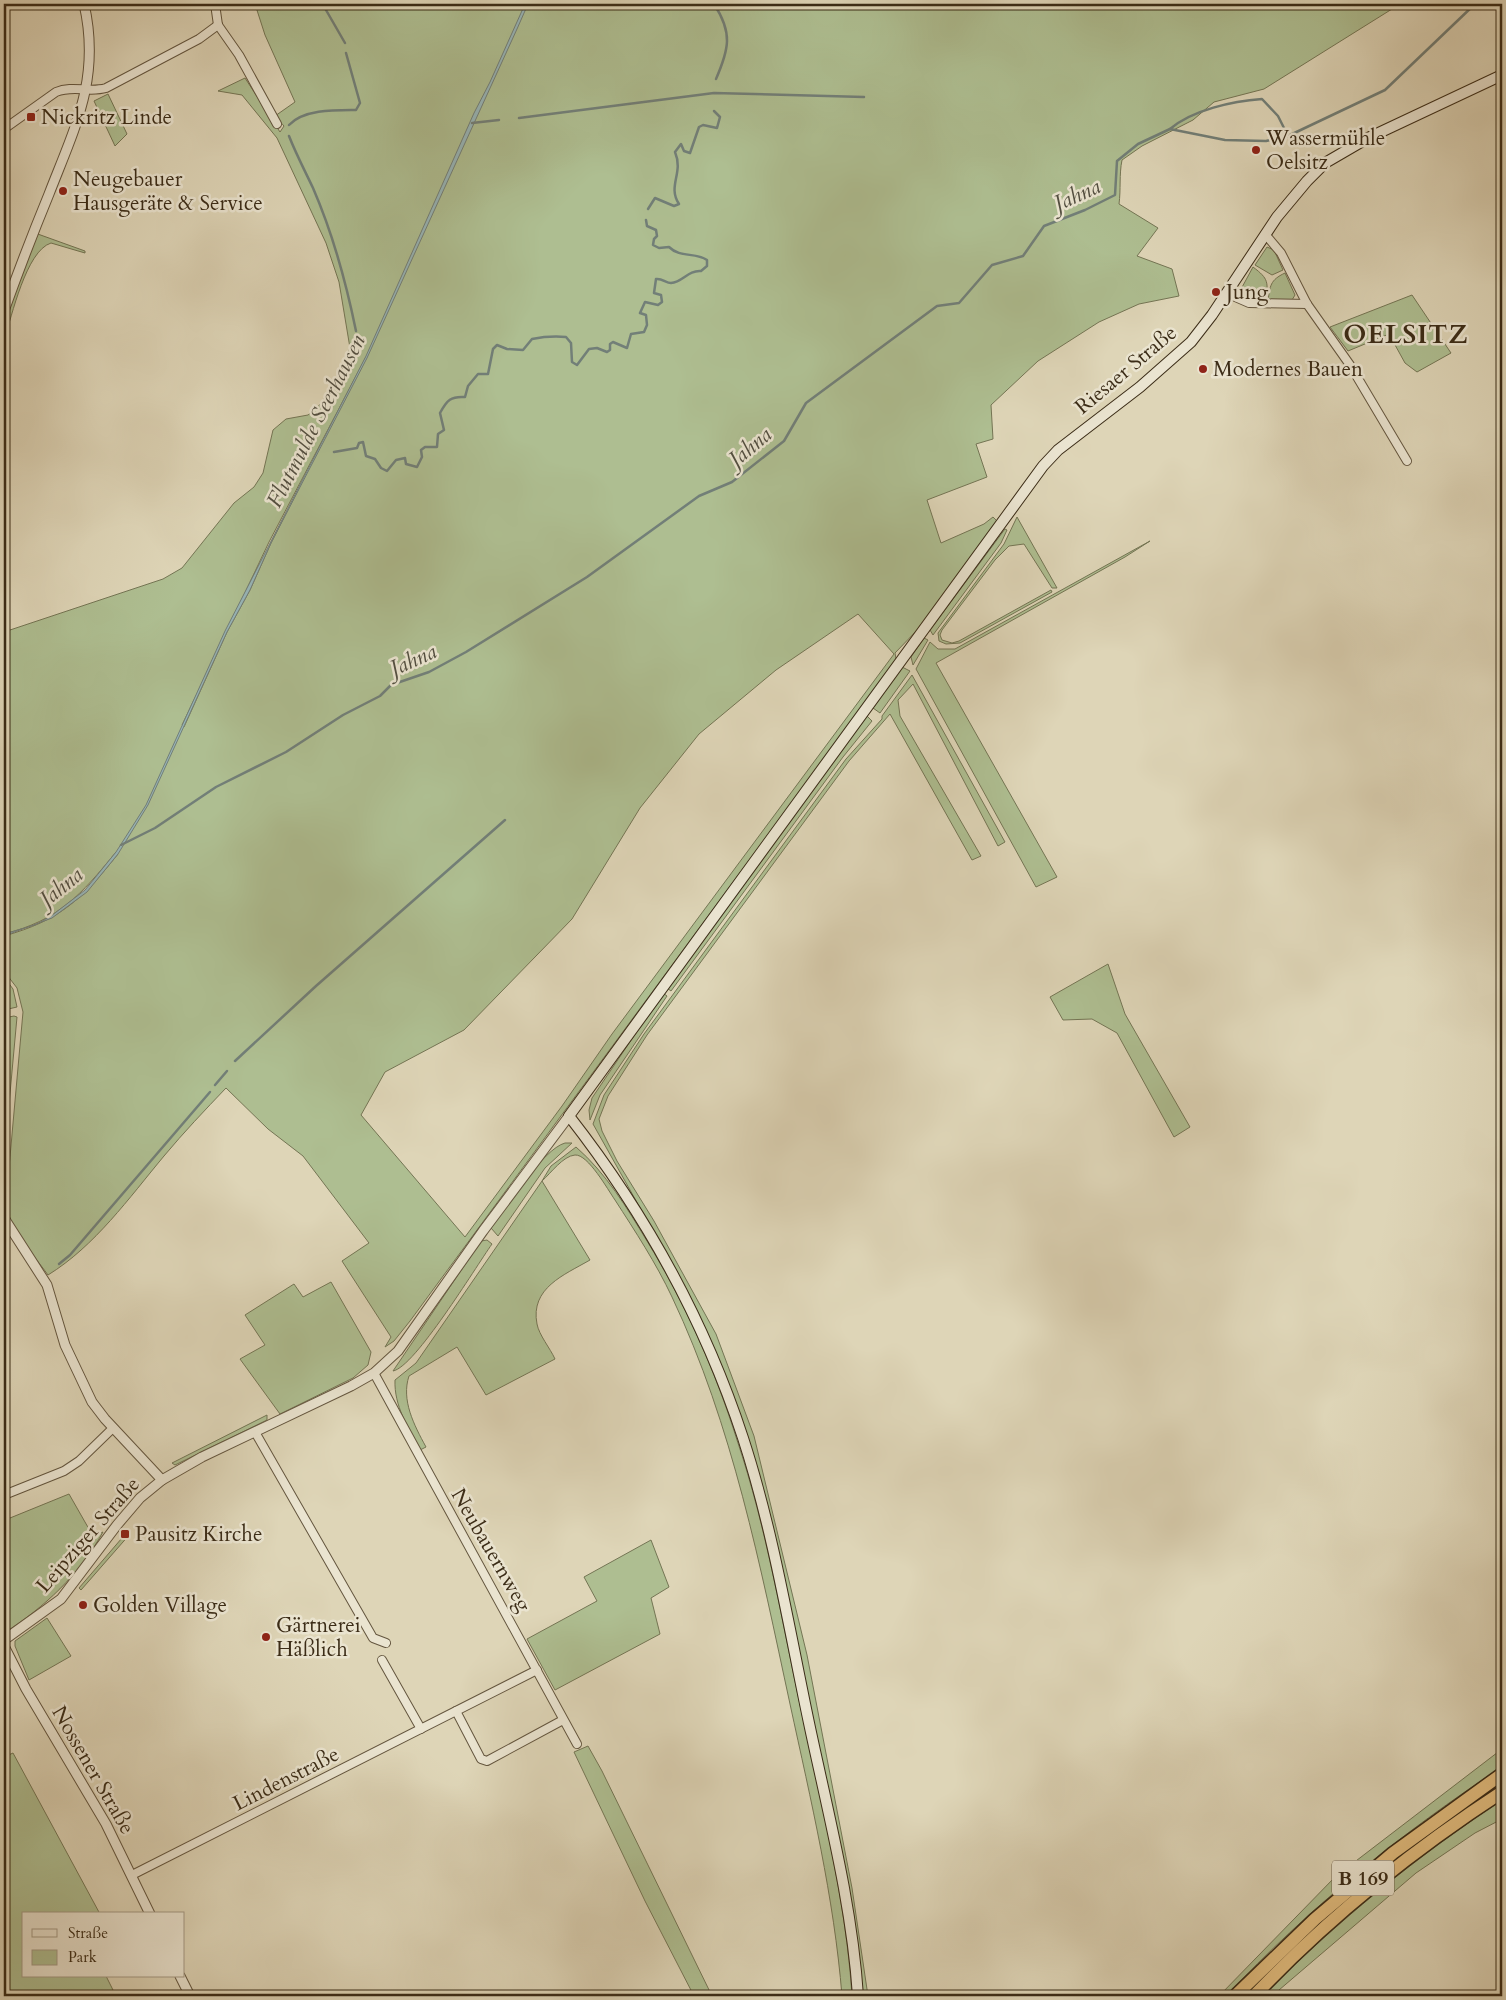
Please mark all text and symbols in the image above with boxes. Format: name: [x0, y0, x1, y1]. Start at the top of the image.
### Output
place label: Nickritz Linde: [41, 103, 172, 132]
marker: Nickritz Linde: [25, 111, 37, 123]
place label: Wassermühle Oelsitz: [1265, 124, 1385, 177]
marker: Wassermühle Oelsitz: [1250, 144, 1262, 156]
place label: Neugebauer Hausgeräte & Service: [73, 165, 263, 218]
water label: Jahna: [1044, 171, 1105, 221]
marker: Neugebauer Hausgeräte & Service: [57, 185, 69, 197]
place label: Jung: [1223, 278, 1269, 307]
marker: Jung: [1210, 286, 1222, 298]
district label: OELSITZ: [1343, 317, 1469, 352]
street label: Riesaer Straße: [1069, 319, 1183, 421]
water label: Flutmulde Seerhausen: [259, 329, 373, 513]
place label: Modernes Bauen: [1213, 355, 1363, 384]
marker: Modernes Bauen: [1197, 363, 1209, 375]
water label: Jahna: [718, 420, 778, 477]
water label: Jahna: [380, 636, 441, 686]
water label: Jahna: [29, 860, 89, 917]
street label: Leipziger Straße: [29, 1471, 147, 1599]
street label: Neubauernweg: [444, 1483, 538, 1617]
place label: Pausitz Kirche: [135, 1520, 262, 1549]
marker: Pausitz Kirche: [119, 1528, 131, 1540]
place label: Golden Village: [93, 1591, 227, 1620]
marker: Golden Village: [77, 1599, 89, 1611]
place label: Gärtnerei Häßlich: [276, 1611, 361, 1664]
marker: Gärtnerei Häßlich: [260, 1631, 272, 1643]
street label: Nossener Straße: [45, 1701, 141, 1839]
street label: Lindenstraße: [228, 1740, 344, 1818]
road number: B 169: [1332, 1860, 1394, 1896]
legend: [22, 1912, 185, 1978]
text: Straße: [68, 1923, 108, 1943]
text: Park: [68, 1947, 97, 1967]

